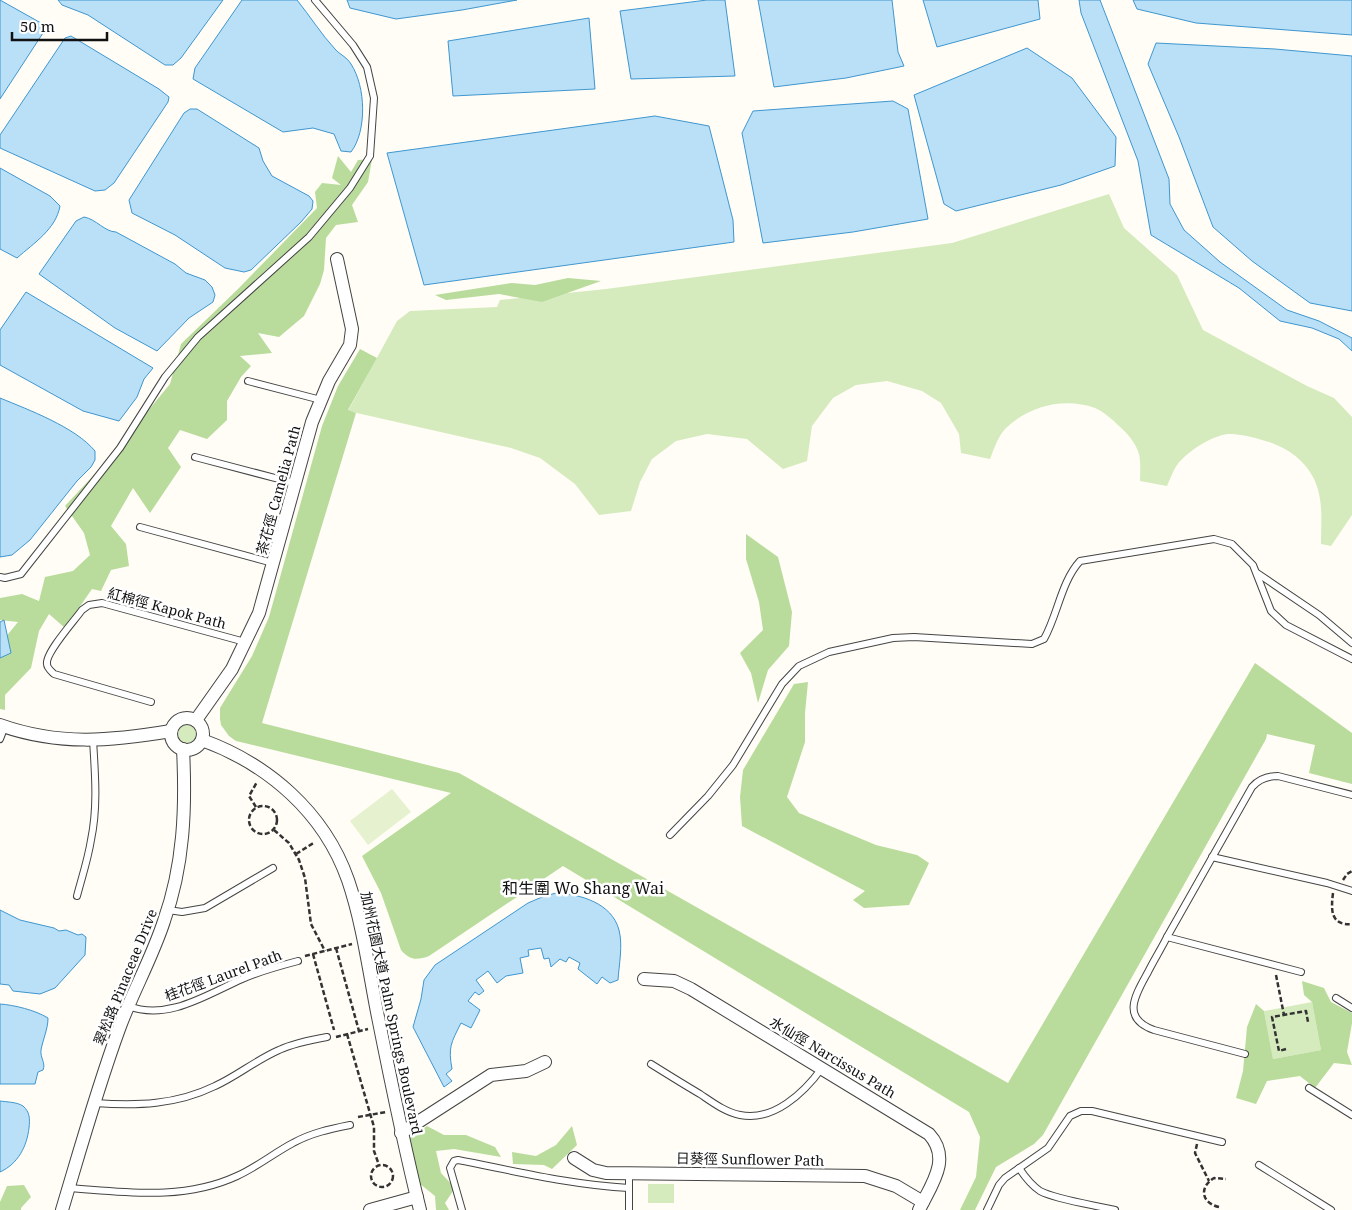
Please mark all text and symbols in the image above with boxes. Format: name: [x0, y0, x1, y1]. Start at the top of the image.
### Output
scale bar: [12, 10, 108, 42]
text: 50 m: [20, 16, 55, 36]
street label: 茶花徑 Camelia Path: [252, 423, 304, 557]
street label: 紅棉徑 Kapok Path: [106, 583, 228, 633]
district label: 和生圍 Wo Shang Wai: [502, 877, 664, 899]
street label: 加州花園大道 Palm Springs Boulevard: [357, 890, 427, 1137]
street label: 翠松路 Pinaceae Drive: [89, 906, 161, 1048]
street label: 桂花徑 Laurel Path: [162, 945, 284, 1005]
street label: 水仙徑 Narcissus Path: [766, 1012, 900, 1102]
street label: 日葵徑 Sunflower Path: [676, 1148, 824, 1170]

